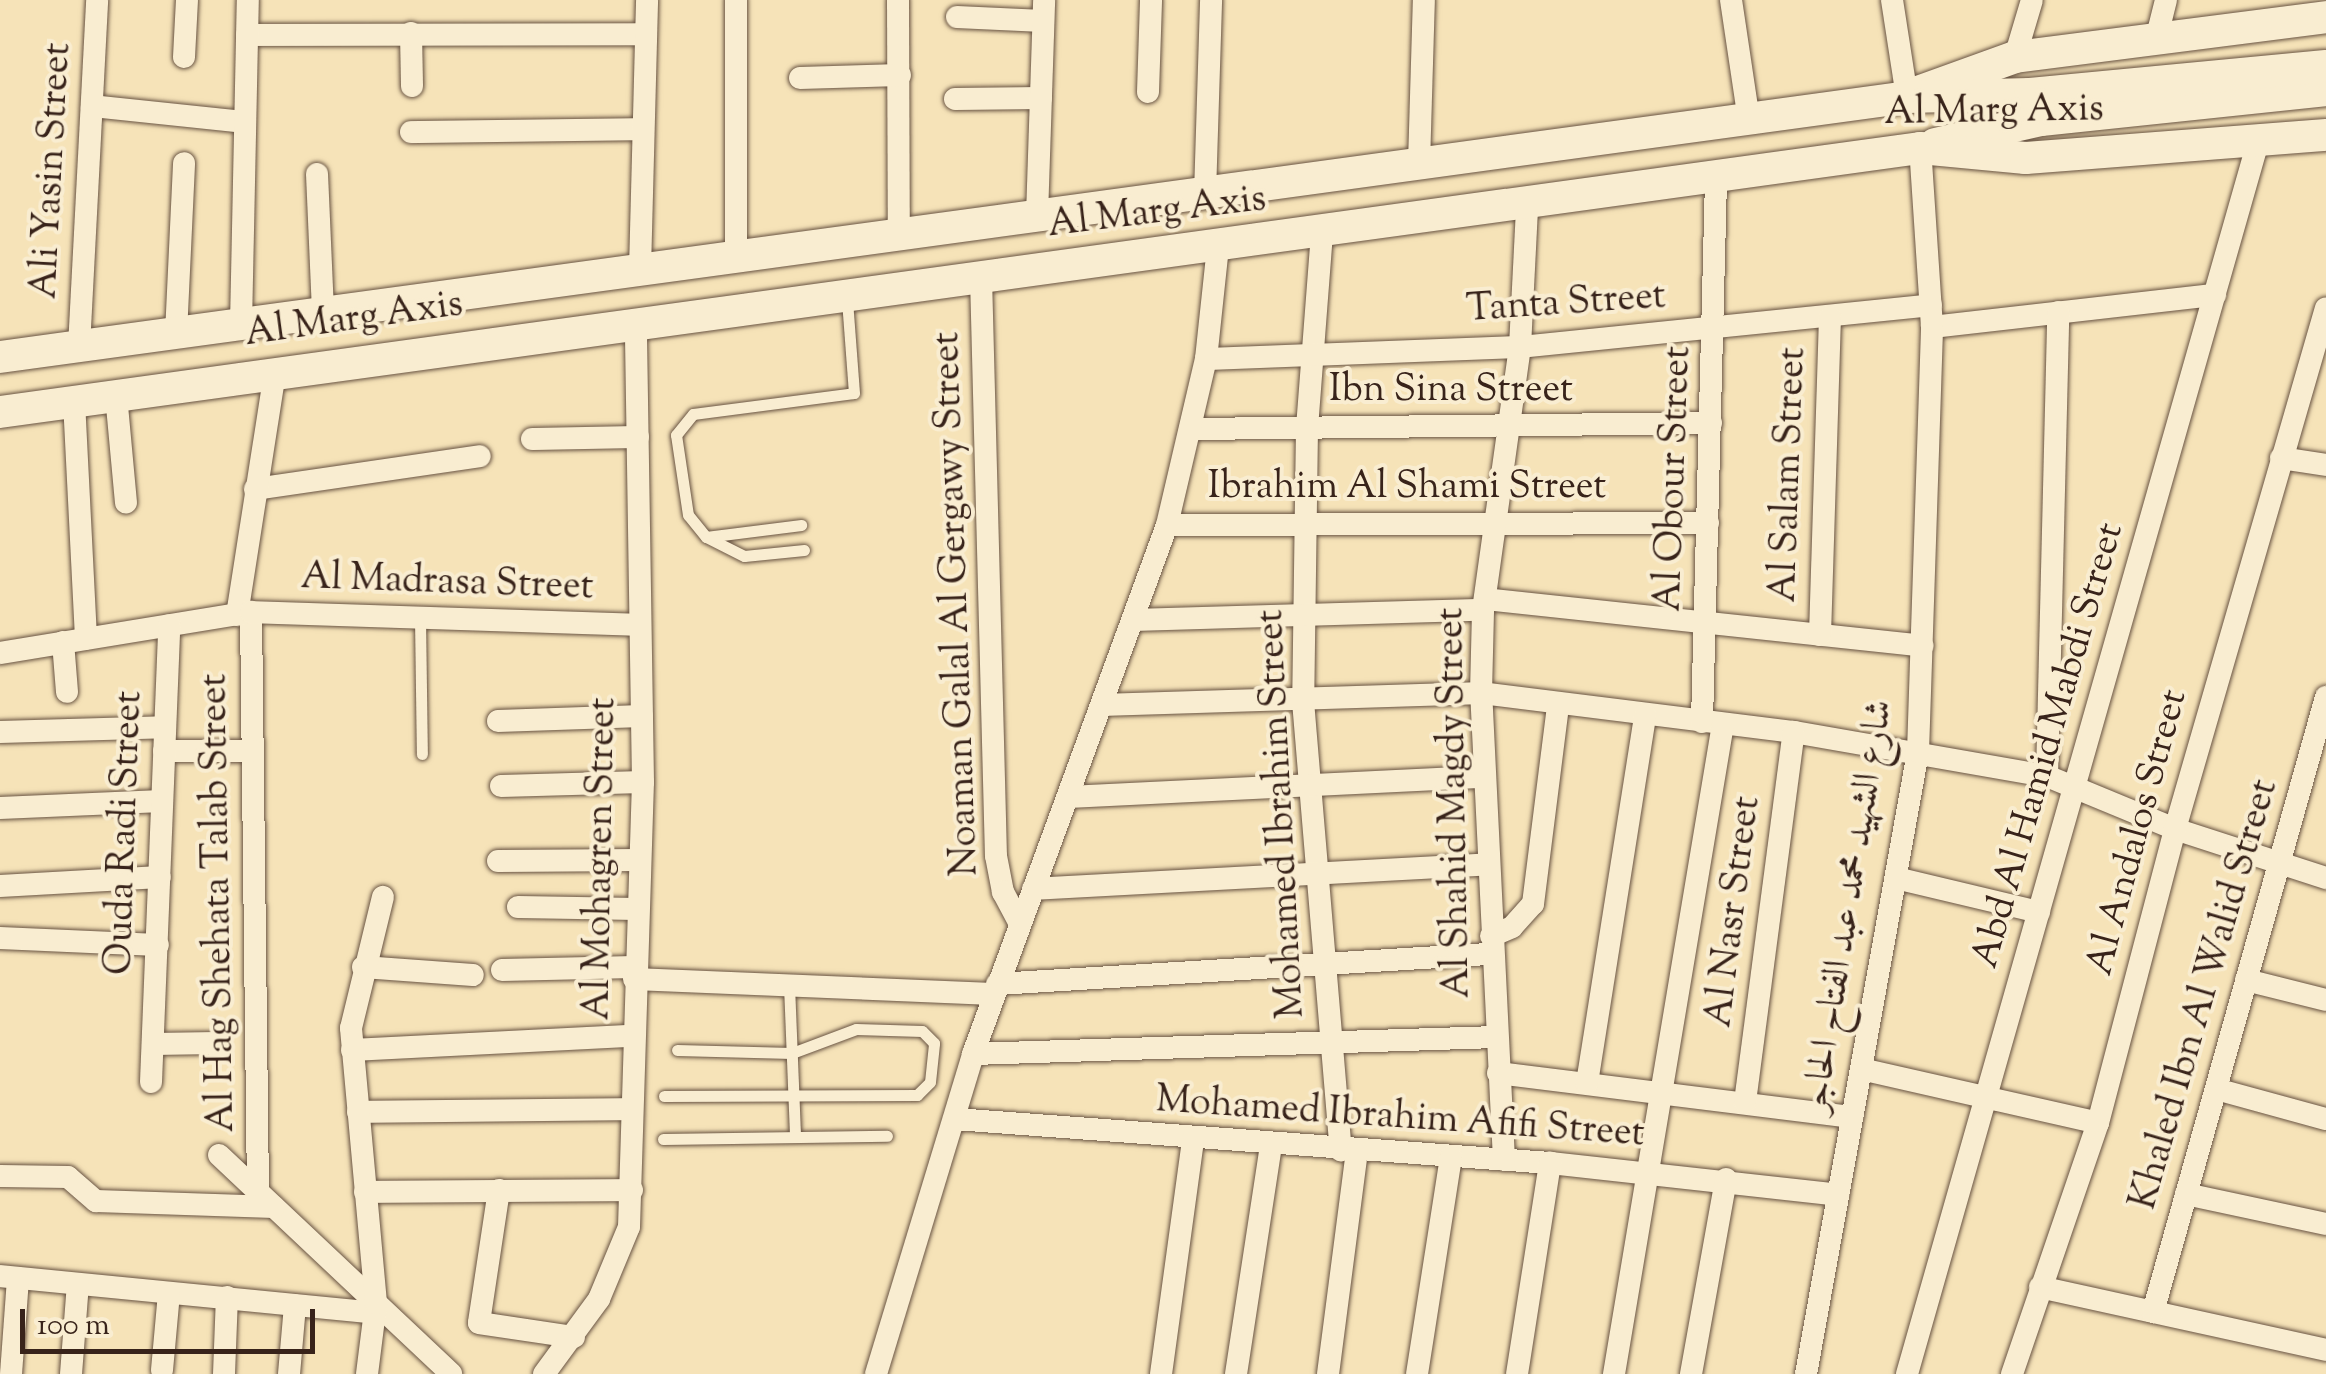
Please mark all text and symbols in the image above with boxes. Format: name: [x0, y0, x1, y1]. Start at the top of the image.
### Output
street label: Ali Yasin Street: [24, 42, 82, 300]
street label: Al Marg Axis: [1884, 88, 2104, 138]
street label: Al Marg Axis: [1045, 178, 1269, 250]
street label: Tanta Street: [1465, 275, 1667, 335]
street label: Al Marg Axis: [242, 283, 466, 359]
street label: Noaman Galal Al Gergawy Street: [926, 331, 990, 877]
street label: Al Obour Street: [1648, 345, 1702, 613]
street label: Al Salam Street: [1763, 347, 1817, 603]
street label: Ibn Sina Street: [1329, 369, 1573, 415]
street label: Ibrahim Al Shami Street: [1208, 466, 1606, 512]
street label: Abd Al Hamid Mabdi Street: [1965, 518, 2135, 974]
street label: Al Madrasa Street: [300, 556, 594, 612]
street label: Al Shahid Magdy Street: [1430, 607, 1482, 999]
street label: Mohamed Ibrahim Street: [1250, 608, 1316, 1020]
street label: Al Hag Shehata Talab Street: [193, 673, 247, 1133]
street label: Al Andalos Street: [2079, 685, 2199, 981]
street label: Ouda Radi Street: [98, 690, 154, 976]
street label: Al Mohagren Street: [576, 697, 628, 1021]
street label: شارع الشهيد محمد عبد الفتاح الحاجر: [1795, 697, 1905, 1117]
street label: Khaled Ibn Al Walid Street: [2123, 775, 2289, 1215]
street label: Al Nasr Street: [1698, 794, 1772, 1030]
street label: Mohamed Ibrahim Afifi Street: [1154, 1079, 1646, 1159]
scale bar: [25, 1289, 320, 1351]
text: 100 m: [37, 1305, 110, 1348]

